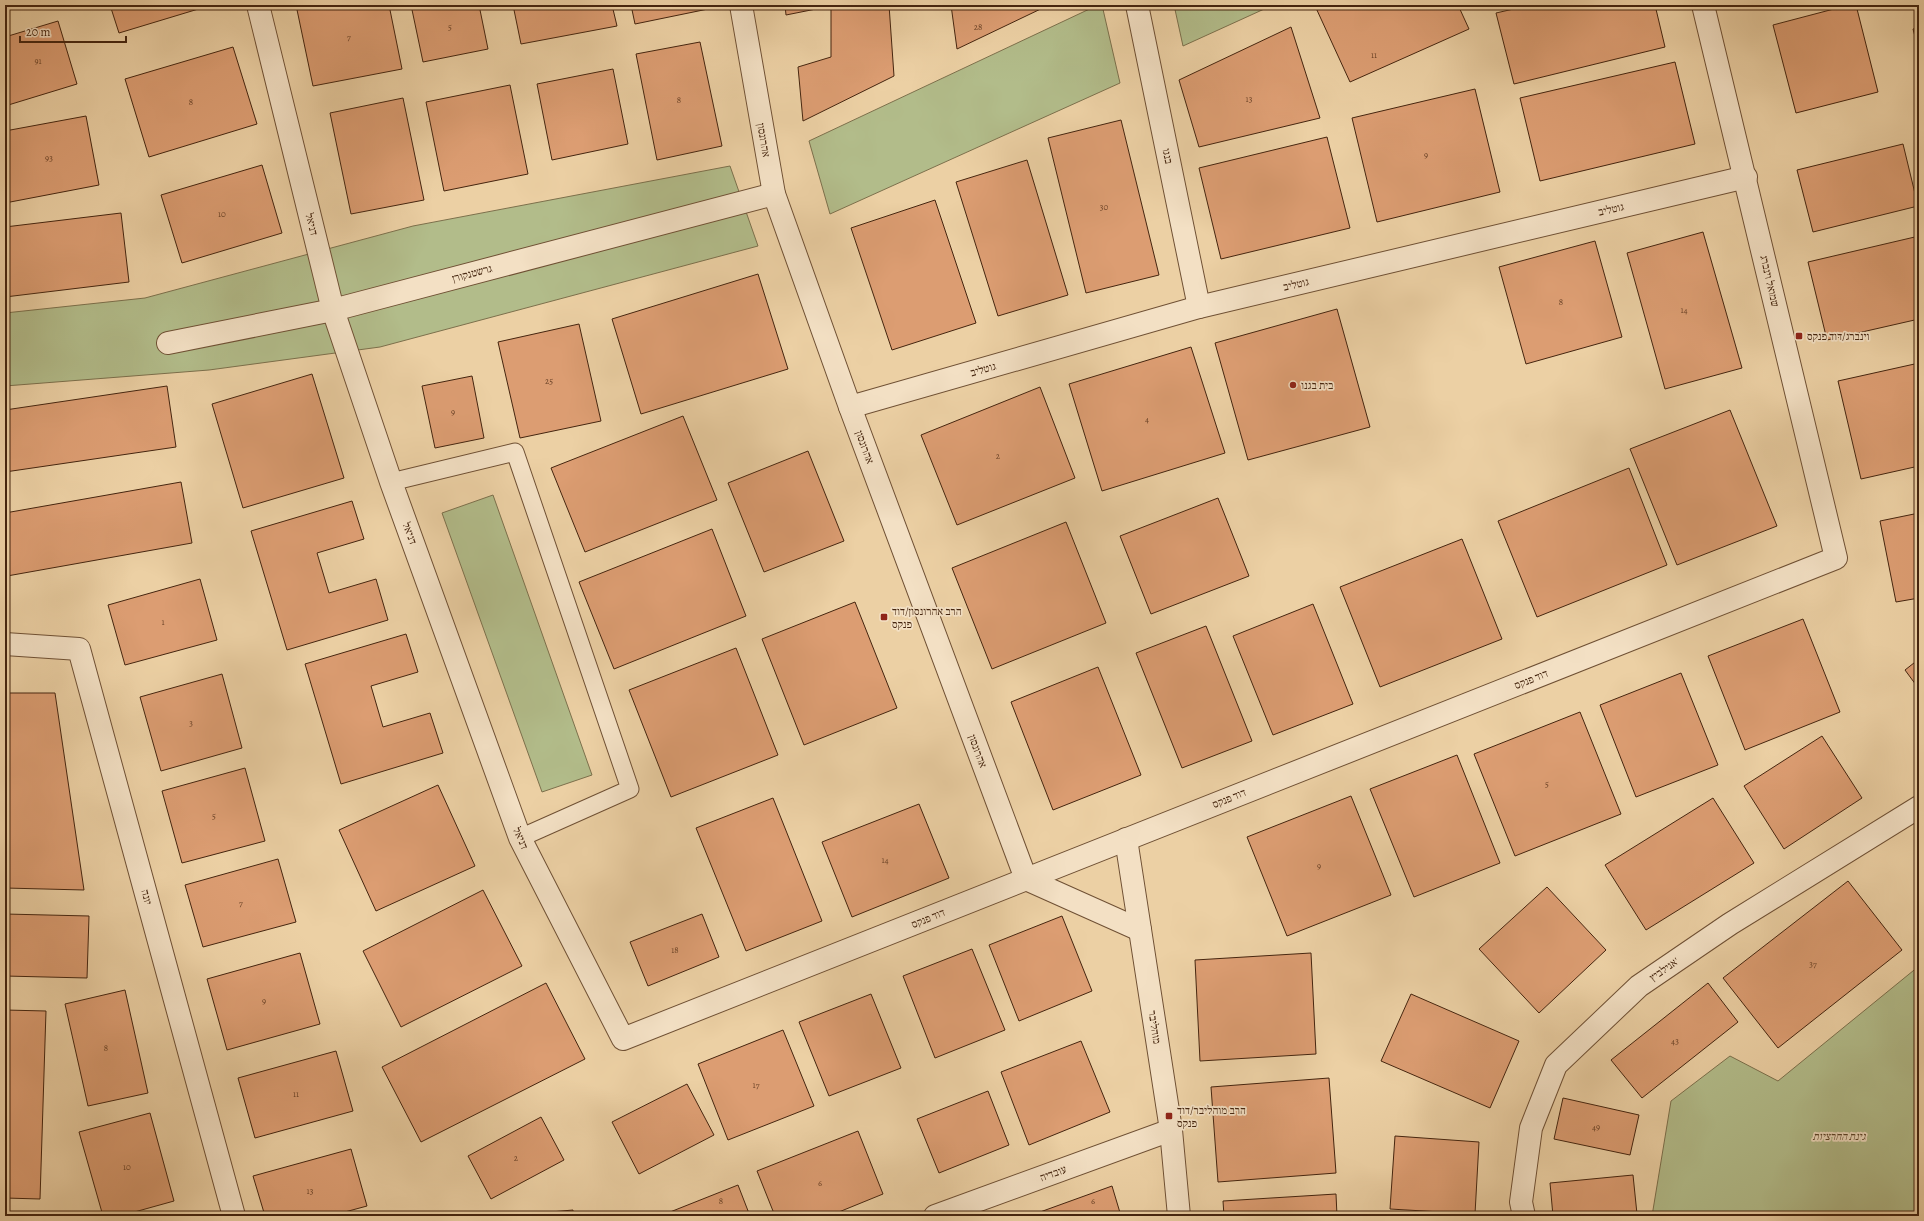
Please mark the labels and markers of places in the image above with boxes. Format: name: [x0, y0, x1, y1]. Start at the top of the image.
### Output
place label: וינברג/דוד פנקס: [1807, 329, 1870, 344]
marker: וינברג/דוד פנקס: [1794, 331, 1804, 341]
place label: בית בגנו: [1301, 378, 1333, 393]
marker: בית בגנו: [1288, 380, 1298, 390]
place label: הרב אהרונסון/דוד פנקס: [892, 604, 962, 632]
marker: הרב אהרונסון/דוד פנקס: [879, 612, 889, 622]
place label: הרב מוהליבר/דוד פנקס: [1177, 1103, 1246, 1131]
marker: הרב מוהליבר/דוד פנקס: [1164, 1111, 1174, 1121]

